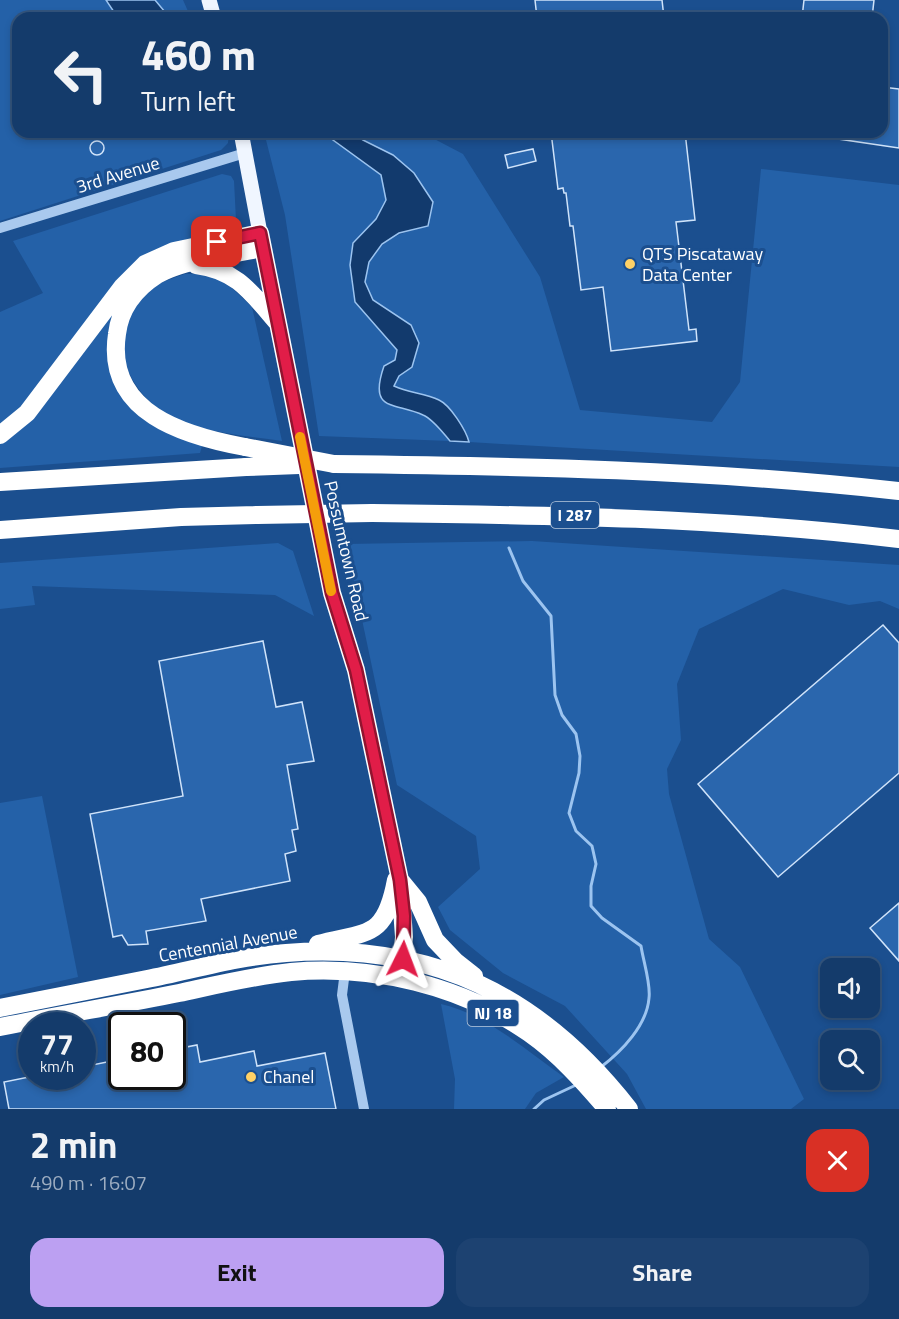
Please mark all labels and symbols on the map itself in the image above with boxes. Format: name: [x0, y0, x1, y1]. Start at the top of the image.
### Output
street label: 3rd Avenue: [73, 149, 163, 200]
pin: [191, 216, 242, 267]
place label: QTS Piscataway Data Center: [642, 240, 763, 288]
marker: QTS Piscataway Data Center: [623, 257, 637, 271]
street label: Possumtown Road: [317, 478, 376, 624]
road number: I 287: [551, 502, 599, 528]
street label: Centennial Avenue: [156, 918, 299, 969]
position arrow: [371, 927, 435, 991]
road number: NJ 18: [468, 1000, 518, 1026]
speed limit sign: 80: [108, 1012, 186, 1090]
place label: Chanel: [263, 1063, 314, 1090]
marker: Chanel: [244, 1070, 258, 1084]

